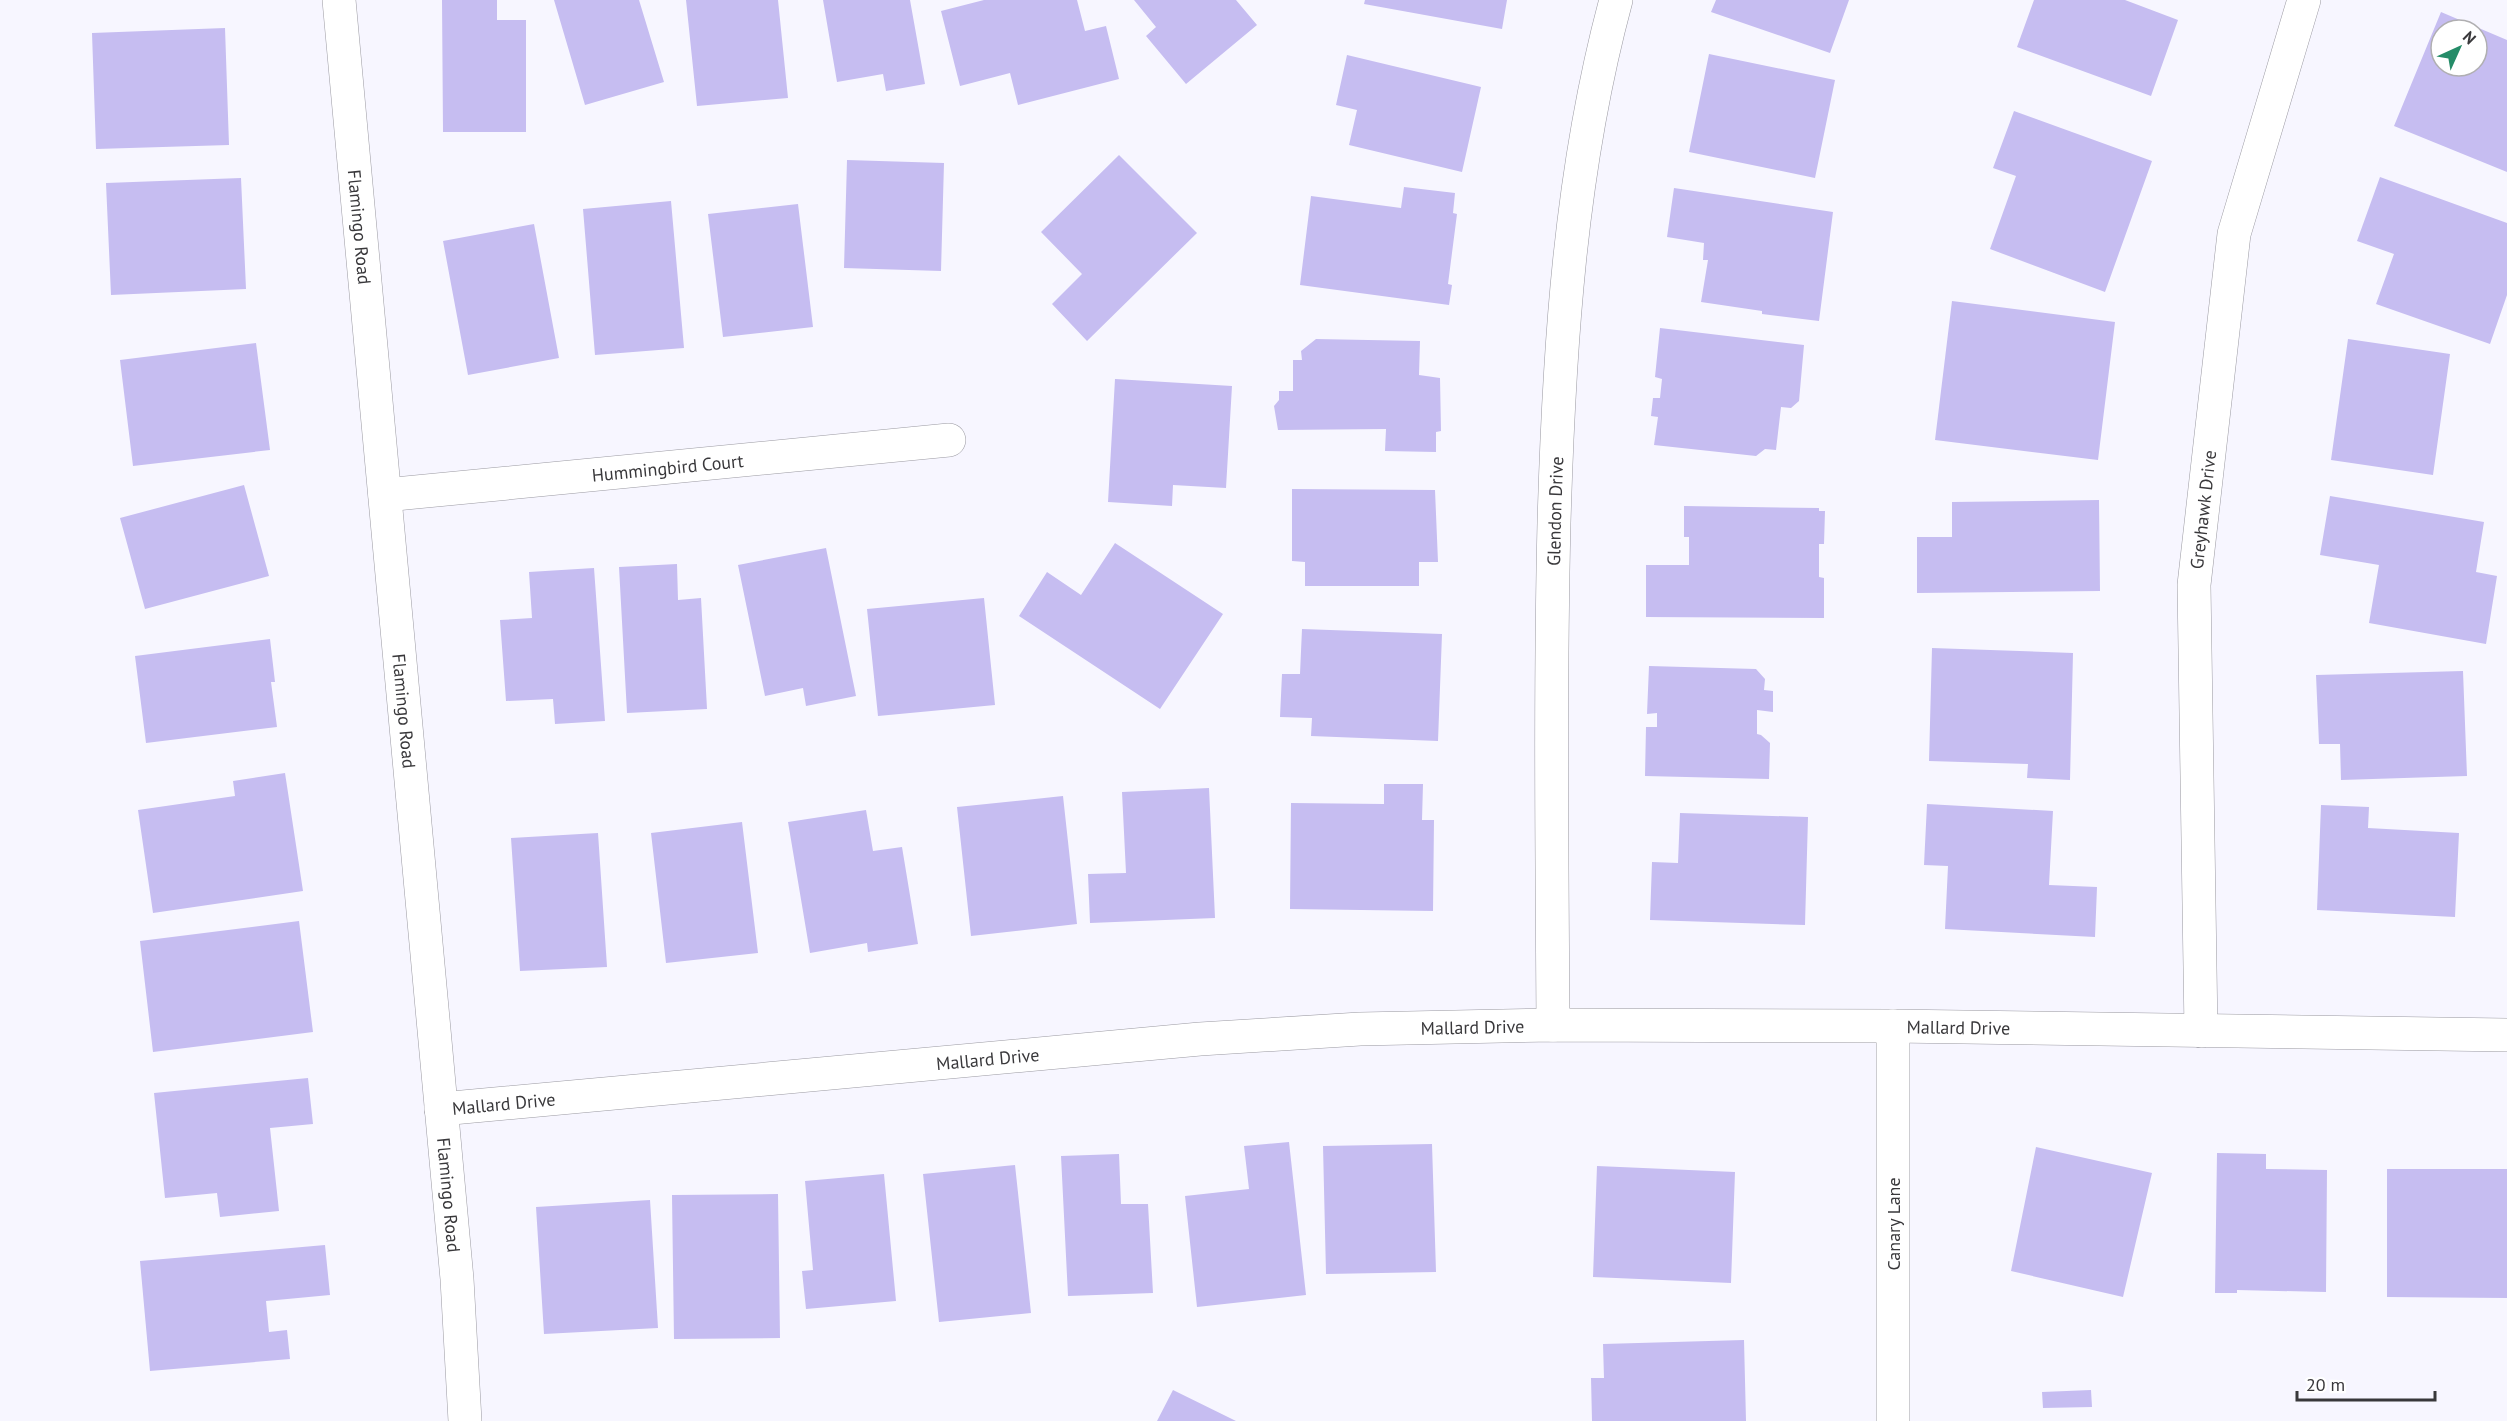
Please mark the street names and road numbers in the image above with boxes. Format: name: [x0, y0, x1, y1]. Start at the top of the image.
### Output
street label: Flamingo Road: [343, 169, 377, 285]
street label: Hummingbird Court: [591, 449, 745, 486]
street label: Greyhawk Drive: [2184, 449, 2221, 570]
street label: Glendon Drive: [1542, 456, 1568, 566]
street label: Flamingo Road: [388, 653, 421, 769]
street label: Mallard Drive: [1420, 1014, 1524, 1039]
street label: Mallard Drive: [1906, 1015, 2010, 1039]
street label: Mallard Drive: [935, 1042, 1040, 1075]
street label: Mallard Drive: [451, 1087, 556, 1119]
street label: Flamingo Road: [433, 1137, 466, 1253]
street label: Canary Lane: [1882, 1177, 1905, 1271]

